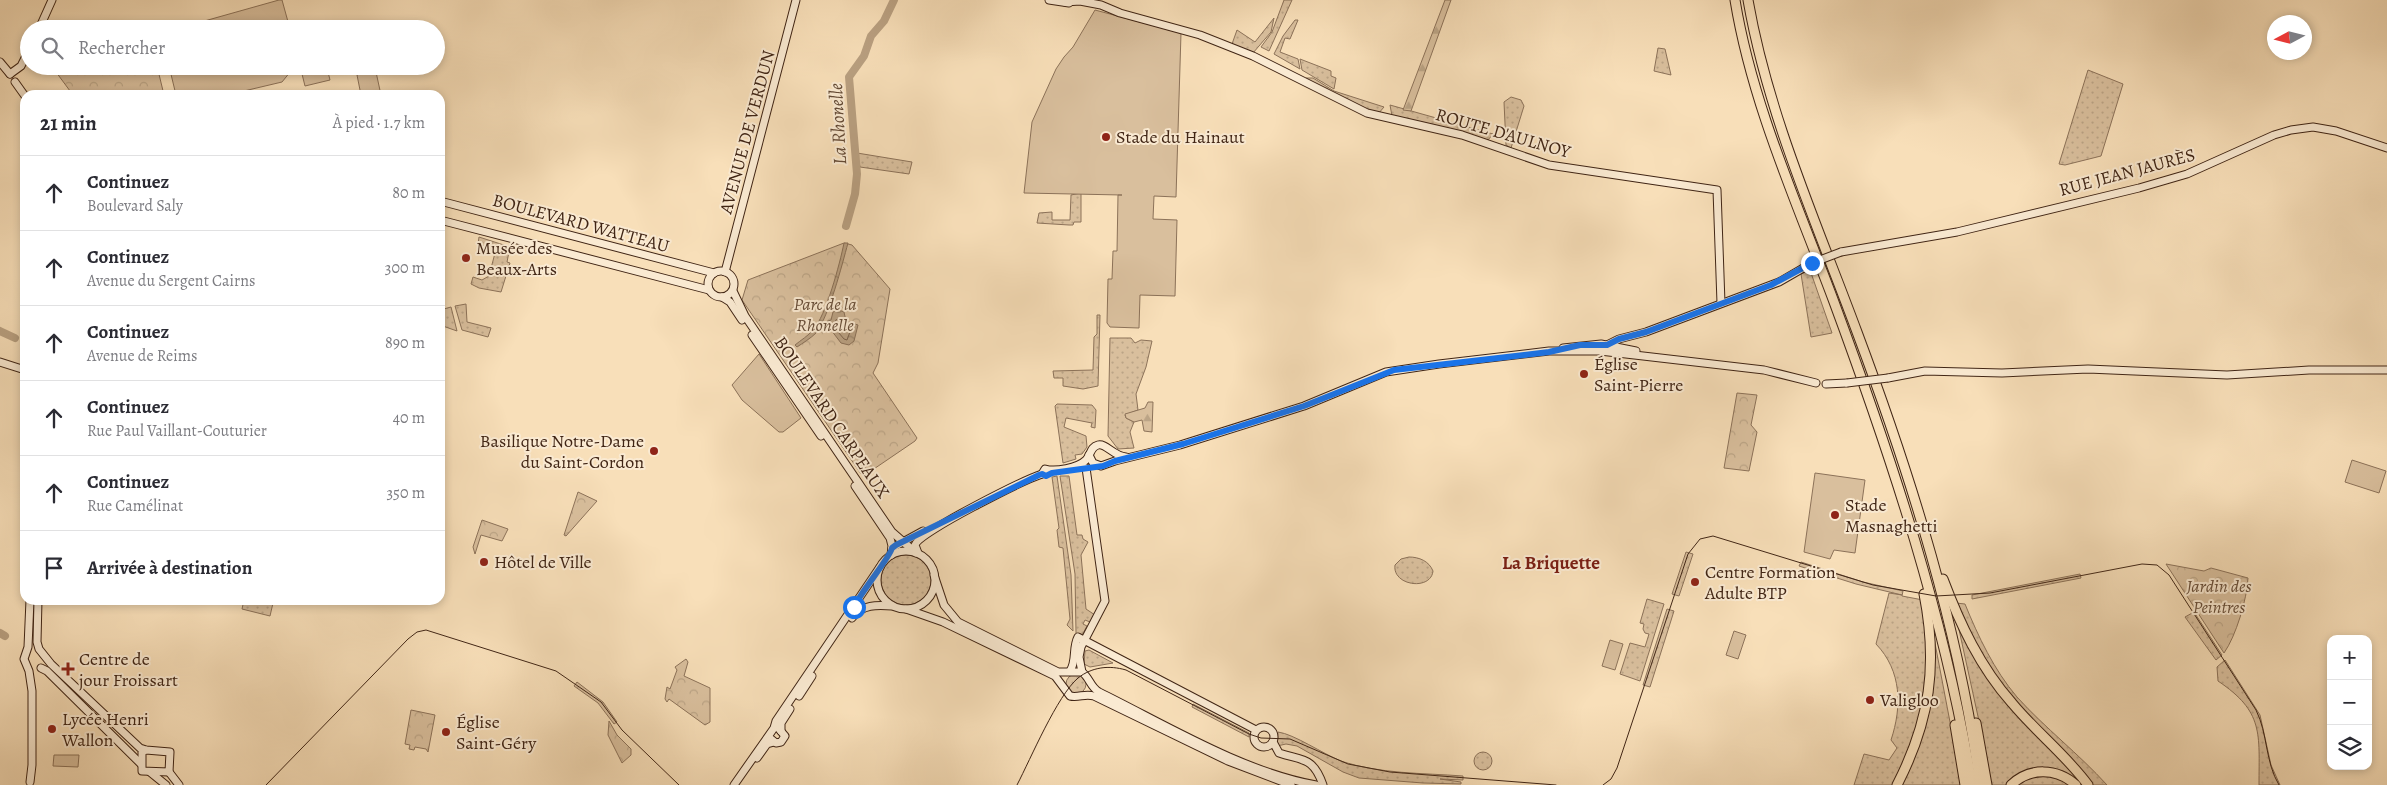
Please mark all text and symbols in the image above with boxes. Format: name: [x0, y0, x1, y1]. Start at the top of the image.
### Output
north arrow: [2267, 15, 2312, 60]
search box: [20, 20, 445, 75]
icon: search: [38, 34, 66, 62]
text: Rechercher: [78, 35, 165, 61]
street label: AVENUE DE VERDUN: [713, 48, 780, 217]
water label: La Rhonelle: [823, 82, 853, 165]
street label: ROUTE D'AULNOY: [1433, 102, 1574, 164]
text: 21 min: [40, 109, 97, 137]
text: À pied · 1.7 km: [333, 112, 425, 134]
place label: Stade du Hainaut: [1116, 125, 1245, 149]
marker: Stade du Hainaut: [1100, 131, 1112, 143]
street label: RUE JEAN JAURÈS: [2056, 142, 2198, 202]
text: Continuez: [87, 169, 169, 195]
icon: ahead: [40, 179, 68, 207]
text: 80 m: [392, 182, 425, 204]
street label: BOULEVARD WATTEAU: [490, 188, 672, 258]
text: Boulevard Saly: [87, 195, 183, 217]
place label: Musée des Beaux-Arts: [476, 236, 557, 281]
text: Continuez: [87, 244, 169, 270]
marker: Musée des Beaux-Arts: [460, 252, 472, 264]
route end: [1801, 252, 1824, 275]
icon: ahead: [40, 254, 68, 282]
text: 300 m: [385, 257, 425, 279]
text: Avenue du Sergent Cairns: [87, 270, 255, 292]
park label: Parc de la Rhonelle: [794, 292, 856, 337]
text: Continuez: [87, 319, 169, 345]
icon: ahead: [40, 329, 68, 357]
street label: BOULEVARD CARPEAUX: [769, 331, 895, 503]
text: 890 m: [385, 332, 425, 354]
text: Avenue de Reims: [87, 345, 197, 367]
place label: Église Saint-Pierre: [1594, 352, 1683, 397]
marker: Église Saint-Pierre: [1578, 368, 1590, 380]
text: Continuez: [87, 394, 169, 420]
icon: ahead: [40, 404, 68, 432]
text: 40 m: [393, 407, 425, 429]
text: Rue Paul Vaillant-Couturier: [87, 420, 267, 442]
place label: Basilique Notre-Dame du Saint-Cordon: [480, 429, 644, 474]
marker: Basilique Notre-Dame du Saint-Cordon: [648, 445, 660, 457]
text: Continuez: [87, 469, 169, 495]
icon: ahead: [40, 479, 68, 507]
text: 350 m: [386, 482, 425, 504]
place label: Stade Masnaghetti: [1845, 493, 1938, 538]
text: Rue Camélinat: [87, 495, 183, 517]
marker: Stade Masnaghetti: [1829, 509, 1841, 521]
place label: Hôtel de Ville: [494, 550, 592, 574]
district label: La Briquette: [1502, 550, 1600, 576]
icon: arrive: [40, 554, 68, 582]
text: Arrivée à destination: [87, 555, 252, 581]
marker: Hôtel de Ville: [478, 556, 490, 568]
place label: Centre Formation Adulte BTP: [1704, 560, 1836, 605]
park label: Jardin des Peintres: [2185, 574, 2252, 619]
marker: Centre Formation Adulte BTP: [1689, 576, 1701, 588]
route start: [843, 596, 866, 619]
map controls: [2327, 635, 2372, 770]
button: +: [2327, 635, 2372, 680]
place label: Centre de jour Froissart: [79, 647, 178, 692]
marker: Centre de jour Froissart: [61, 662, 75, 676]
button: −: [2327, 680, 2372, 725]
place label: Valigloo: [1879, 688, 1939, 712]
marker: Valigloo: [1864, 694, 1876, 706]
place label: Lycée Henri Wallon: [61, 707, 149, 752]
place label: Église Saint-Géry: [456, 710, 537, 755]
marker: Lycée Henri Wallon: [46, 723, 58, 735]
button: layers: [2327, 725, 2372, 770]
marker: Église Saint-Géry: [440, 726, 452, 738]

